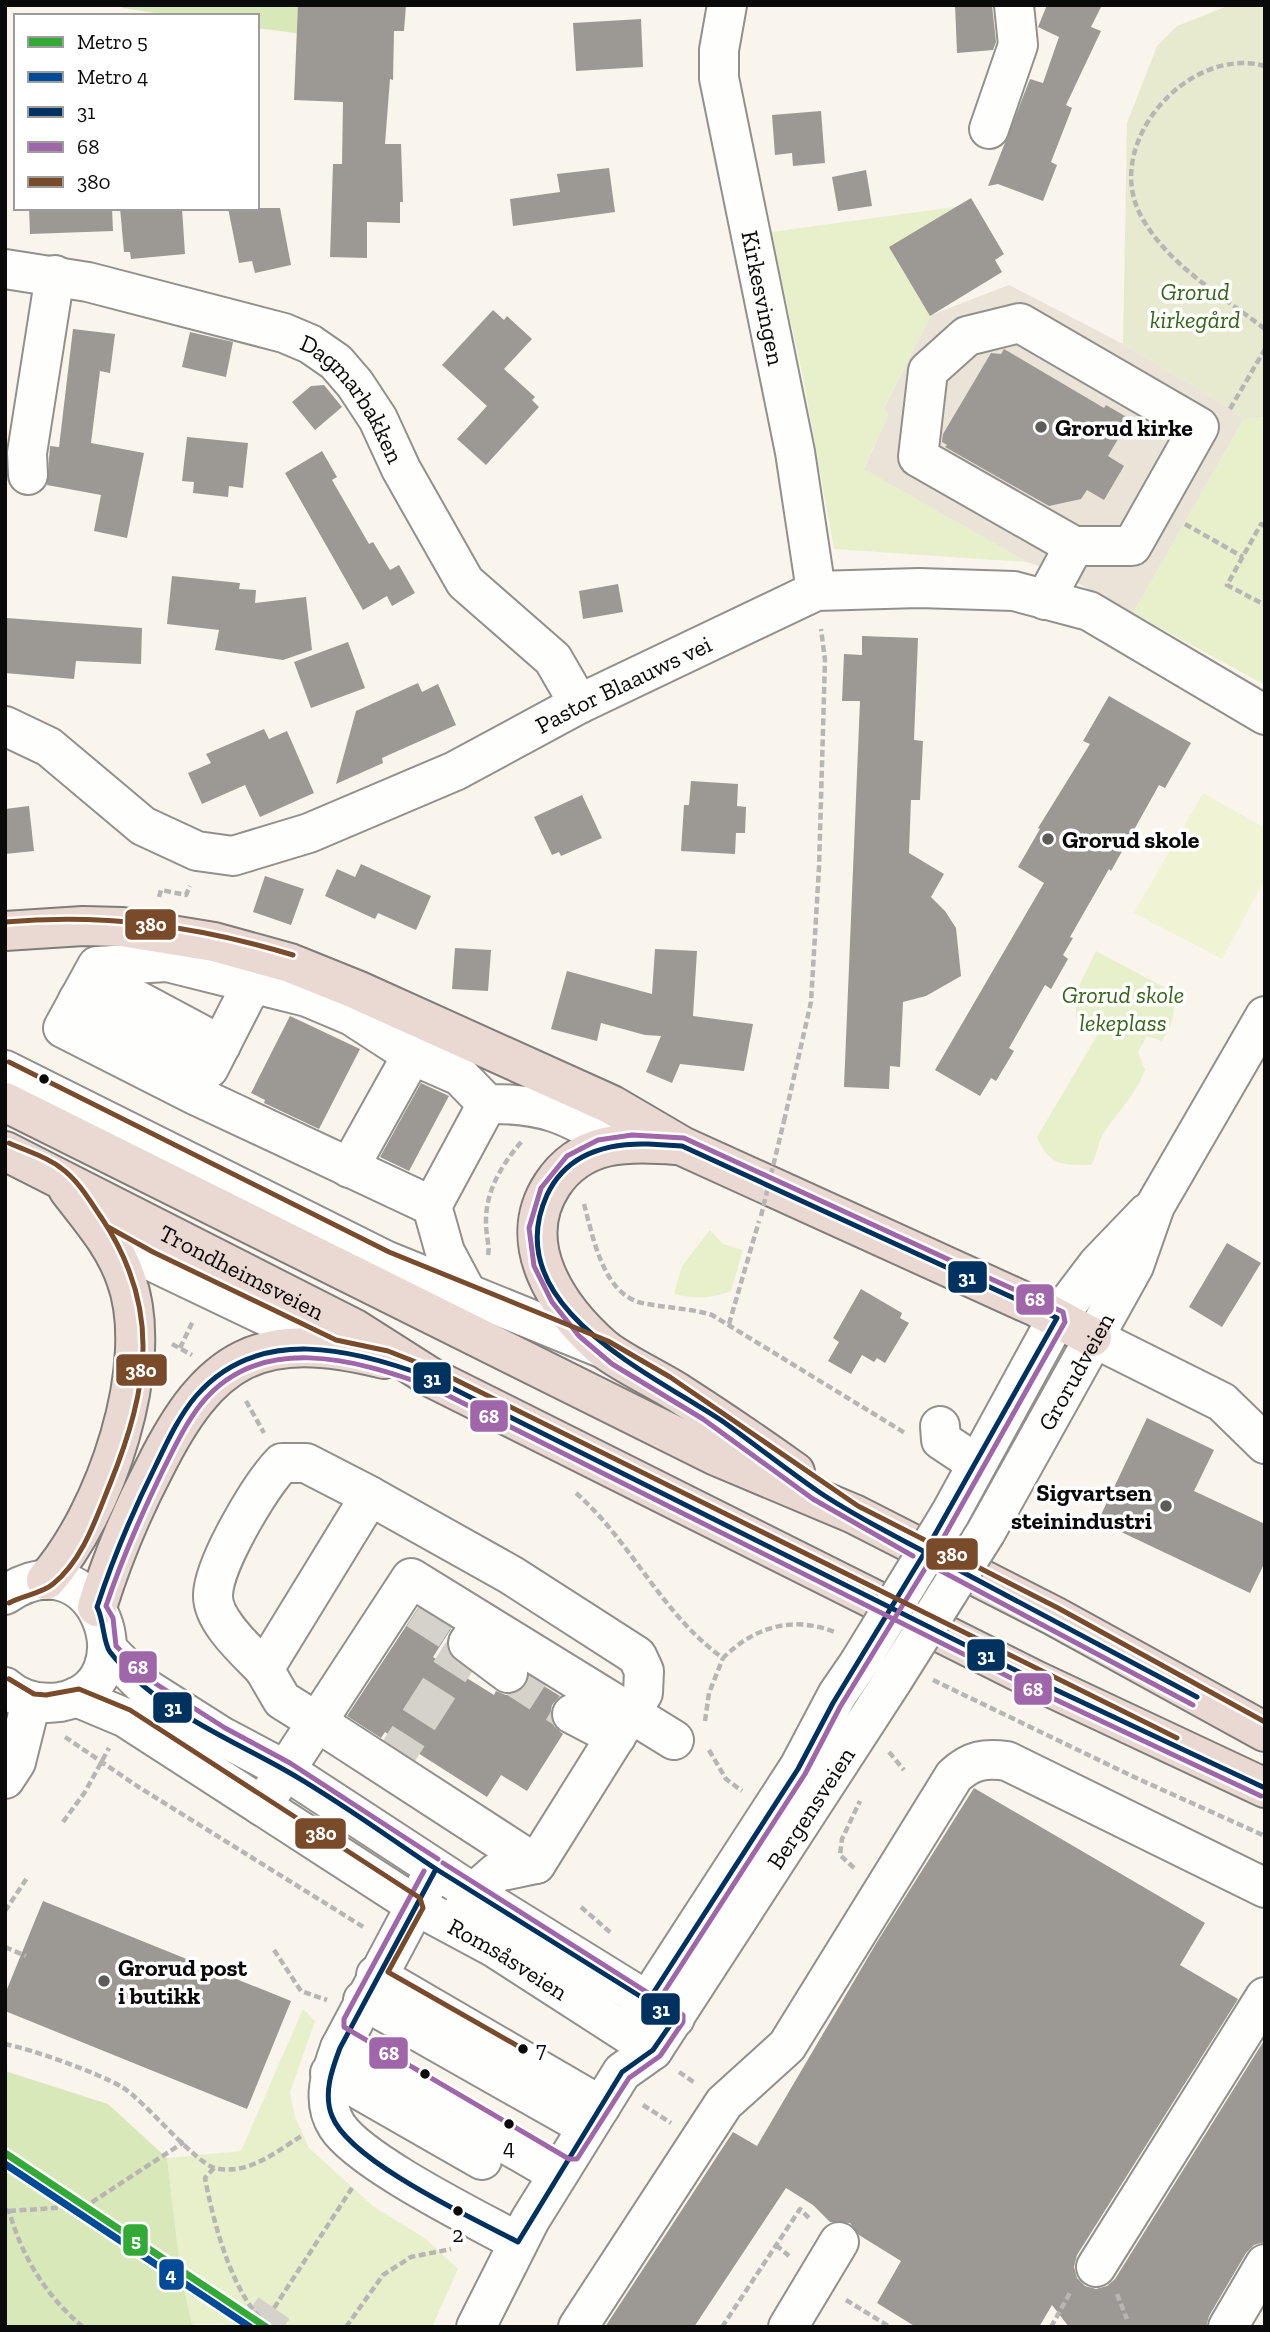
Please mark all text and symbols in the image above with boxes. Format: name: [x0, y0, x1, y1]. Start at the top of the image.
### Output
legend: [14, 14, 259, 210]
text: Metro 5: [77, 29, 148, 54]
text: Metro 4: [77, 64, 148, 89]
text: 31: [77, 99, 95, 124]
text: 68: [77, 134, 99, 159]
text: 380: [77, 169, 111, 194]
street label: Kirkesvingen: [736, 228, 792, 368]
park label: Grorud kirkegård: [1150, 277, 1240, 334]
street label: Dagmarbakken: [296, 327, 411, 468]
place label: Grorud kirke: [1055, 413, 1193, 442]
marker: Grorud kirke: [1033, 419, 1049, 435]
street label: Pastor Blaauws vei: [530, 628, 716, 739]
place label: Grorud skole: [1062, 825, 1200, 854]
marker: Grorud skole: [1040, 831, 1056, 847]
line badge: 380: [124, 908, 177, 941]
text: 380: [135, 913, 167, 936]
park label: Grorud skole lekeplass: [1062, 980, 1184, 1037]
unlabelled marker: [37, 1072, 51, 1086]
street label: Trondheimsveien: [155, 1218, 330, 1326]
line badge: 31: [947, 1260, 988, 1294]
text: 31: [958, 1266, 976, 1289]
line badge: 68: [1015, 1283, 1055, 1316]
text: 68: [1025, 1288, 1045, 1311]
street label: Grorudveien: [1031, 1307, 1120, 1435]
line badge: 380: [115, 1353, 168, 1387]
text: 380: [125, 1359, 157, 1382]
line badge: 31: [412, 1361, 452, 1395]
text: 31: [423, 1367, 441, 1390]
line badge: 68: [469, 1399, 509, 1433]
text: 68: [479, 1405, 499, 1428]
place label: Sigvartsen steinindustri: [1011, 1478, 1152, 1535]
marker: Sigvartsen steinindustri: [1158, 1498, 1174, 1514]
line badge: 380: [925, 1537, 979, 1571]
text: 380: [936, 1543, 968, 1566]
line badge: 31: [966, 1638, 1006, 1672]
text: 31: [977, 1644, 995, 1667]
line badge: 68: [118, 1650, 158, 1684]
text: 68: [128, 1656, 148, 1679]
line badge: 68: [1013, 1672, 1053, 1706]
text: 68: [1023, 1678, 1043, 1701]
line badge: 31: [152, 1691, 193, 1724]
text: 31: [164, 1696, 182, 1719]
street label: Bergensveien: [760, 1741, 860, 1874]
line badge: 380: [294, 1817, 347, 1850]
text: 380: [305, 1822, 337, 1845]
street label: Romsåsveien: [443, 1911, 574, 2006]
place label: Grorud post i butikk: [118, 1953, 248, 2010]
marker: Grorud post i butikk: [96, 1973, 112, 1989]
line badge: 31: [640, 1992, 681, 2026]
text: 31: [652, 1998, 670, 2021]
line badge: 68: [368, 2036, 409, 2070]
place label: 7: [536, 2036, 547, 2063]
text: 68: [379, 2042, 399, 2065]
marker: 7: [516, 2042, 530, 2056]
unlabelled marker: [418, 2067, 432, 2081]
marker: 4: [502, 2117, 516, 2131]
place label: 4: [503, 2134, 515, 2161]
marker: 2: [451, 2204, 465, 2218]
place label: 2: [452, 2221, 464, 2248]
line badge: 5: [122, 2223, 149, 2257]
text: 5: [131, 2229, 141, 2252]
line badge: 4: [158, 2258, 185, 2291]
text: 4: [166, 2263, 177, 2286]

